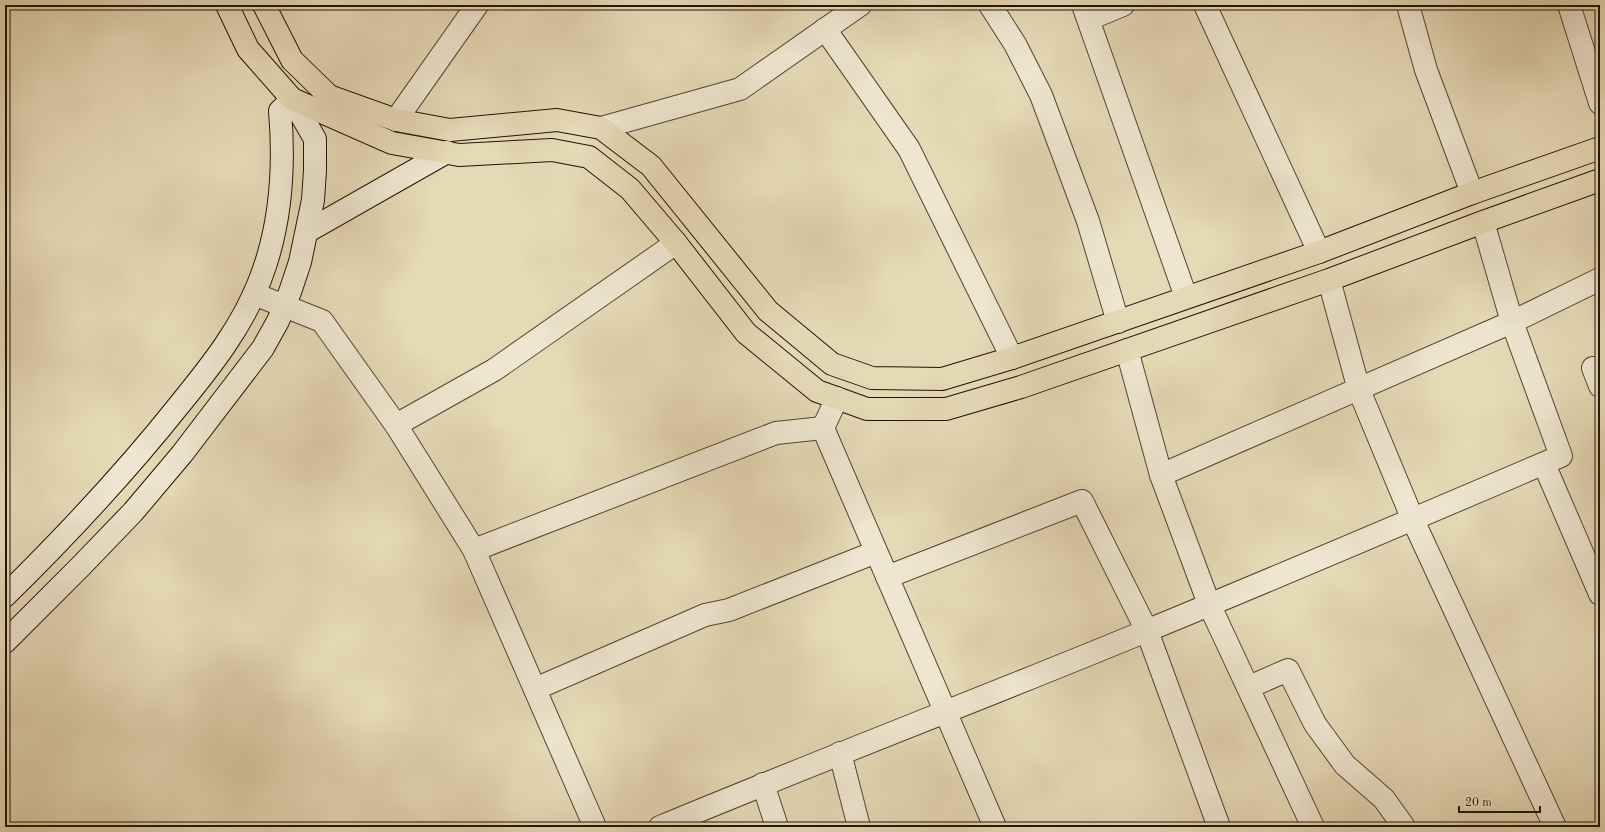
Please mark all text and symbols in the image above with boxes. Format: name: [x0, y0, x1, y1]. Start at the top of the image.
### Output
scale bar: [1459, 788, 1540, 814]
text: 20 m: [1465, 797, 1492, 809]

